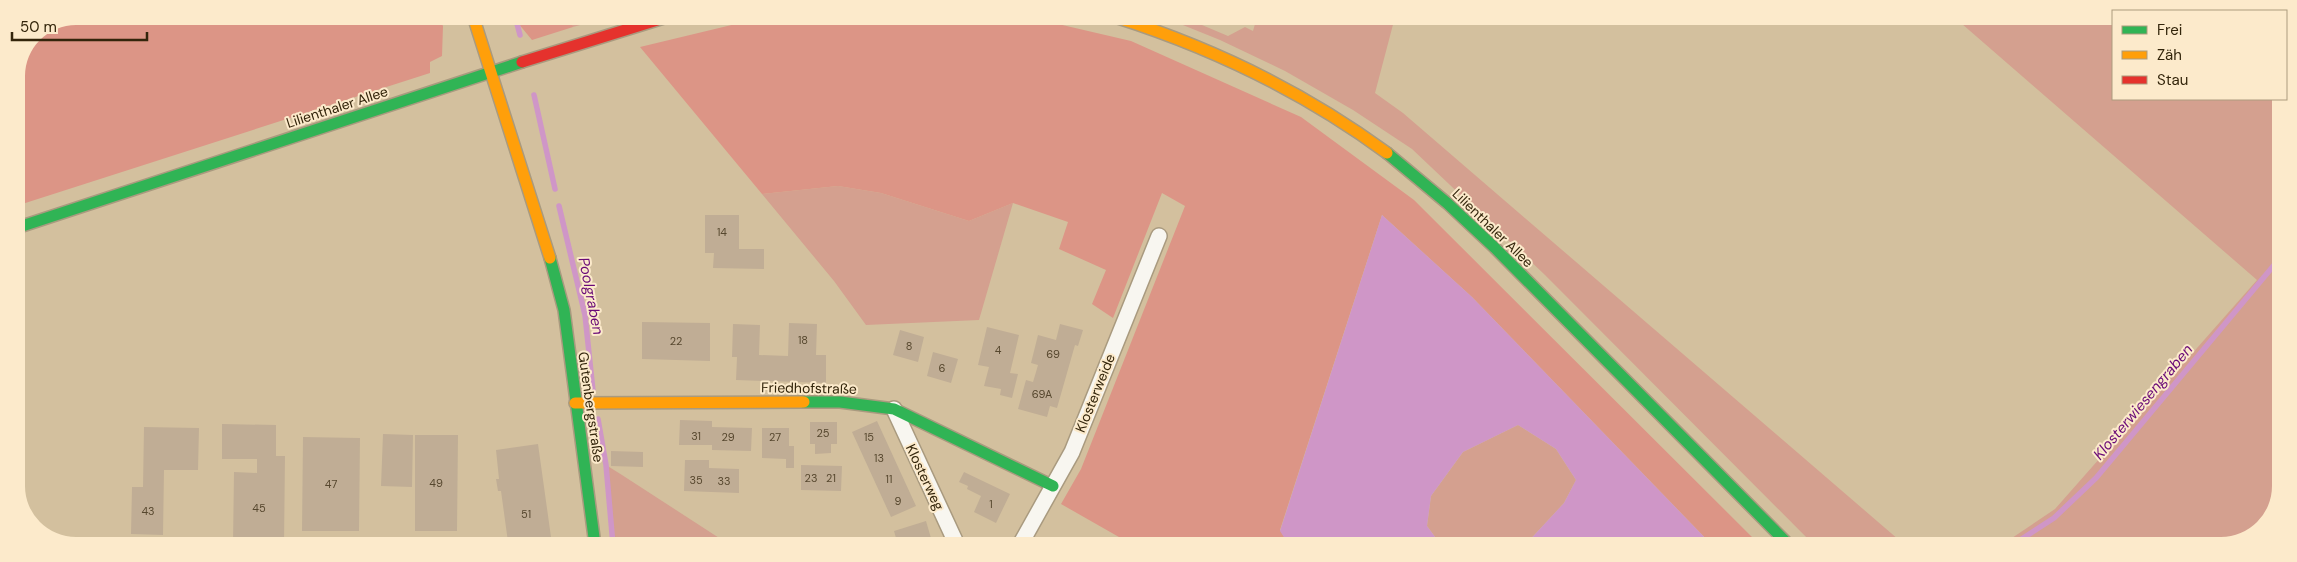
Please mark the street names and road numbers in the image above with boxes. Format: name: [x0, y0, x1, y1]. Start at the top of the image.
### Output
street label: Lilienthaler Allee: [284, 82, 390, 132]
street label: Lilienthaler Allee: [1449, 185, 1537, 271]
street label: Gutenbergstraße: [574, 351, 608, 463]
street label: Klosterweide: [1071, 351, 1119, 435]
street label: Friedhofstraße: [761, 378, 857, 398]
street label: Klosterweg: [902, 441, 948, 513]

